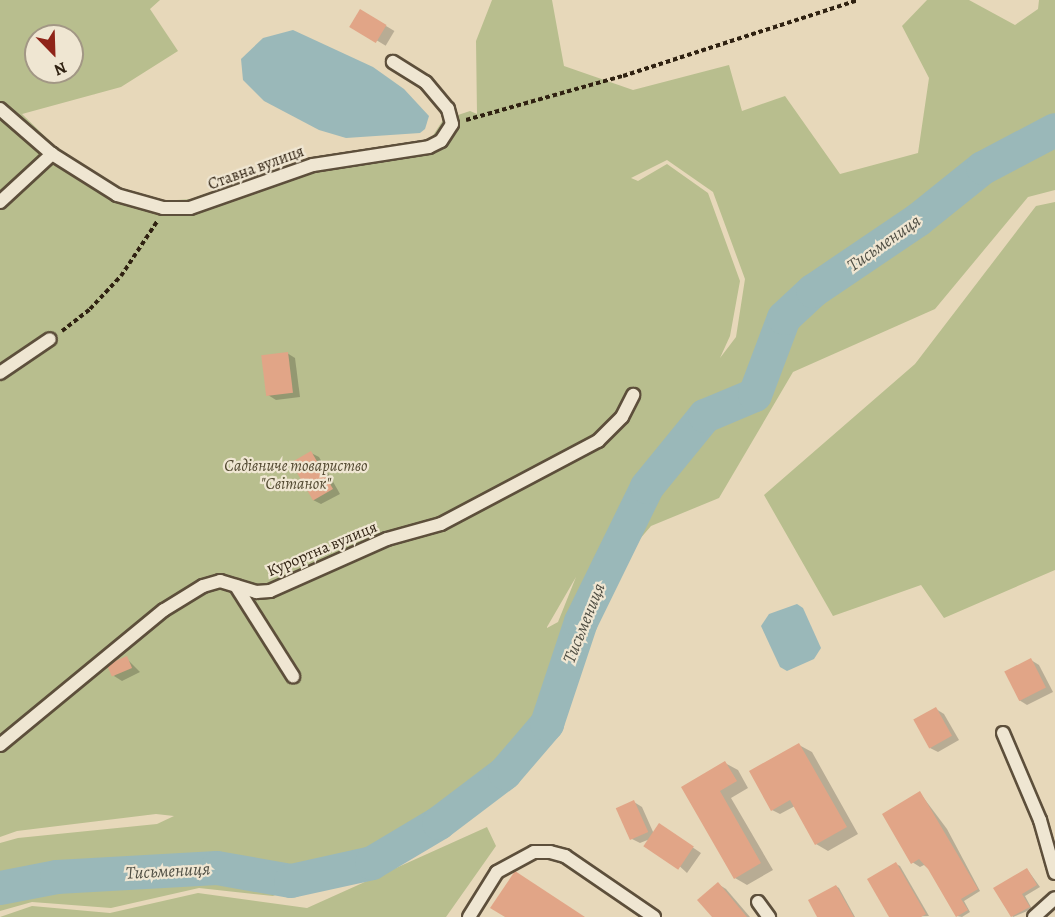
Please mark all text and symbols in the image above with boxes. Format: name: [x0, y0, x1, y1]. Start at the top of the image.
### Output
north arrow: [24, 24, 84, 84]
text: N: [51, 56, 70, 81]
street label: Ставна вулиця: [205, 142, 307, 194]
water label: Тисьмениця: [843, 210, 925, 276]
park label: Садівниче товариство "Світанок": [224, 456, 368, 494]
street label: Курортна вулиця: [264, 517, 380, 581]
water label: Тисьмениця: [558, 580, 610, 666]
water label: Тисьмениця: [125, 858, 211, 884]

